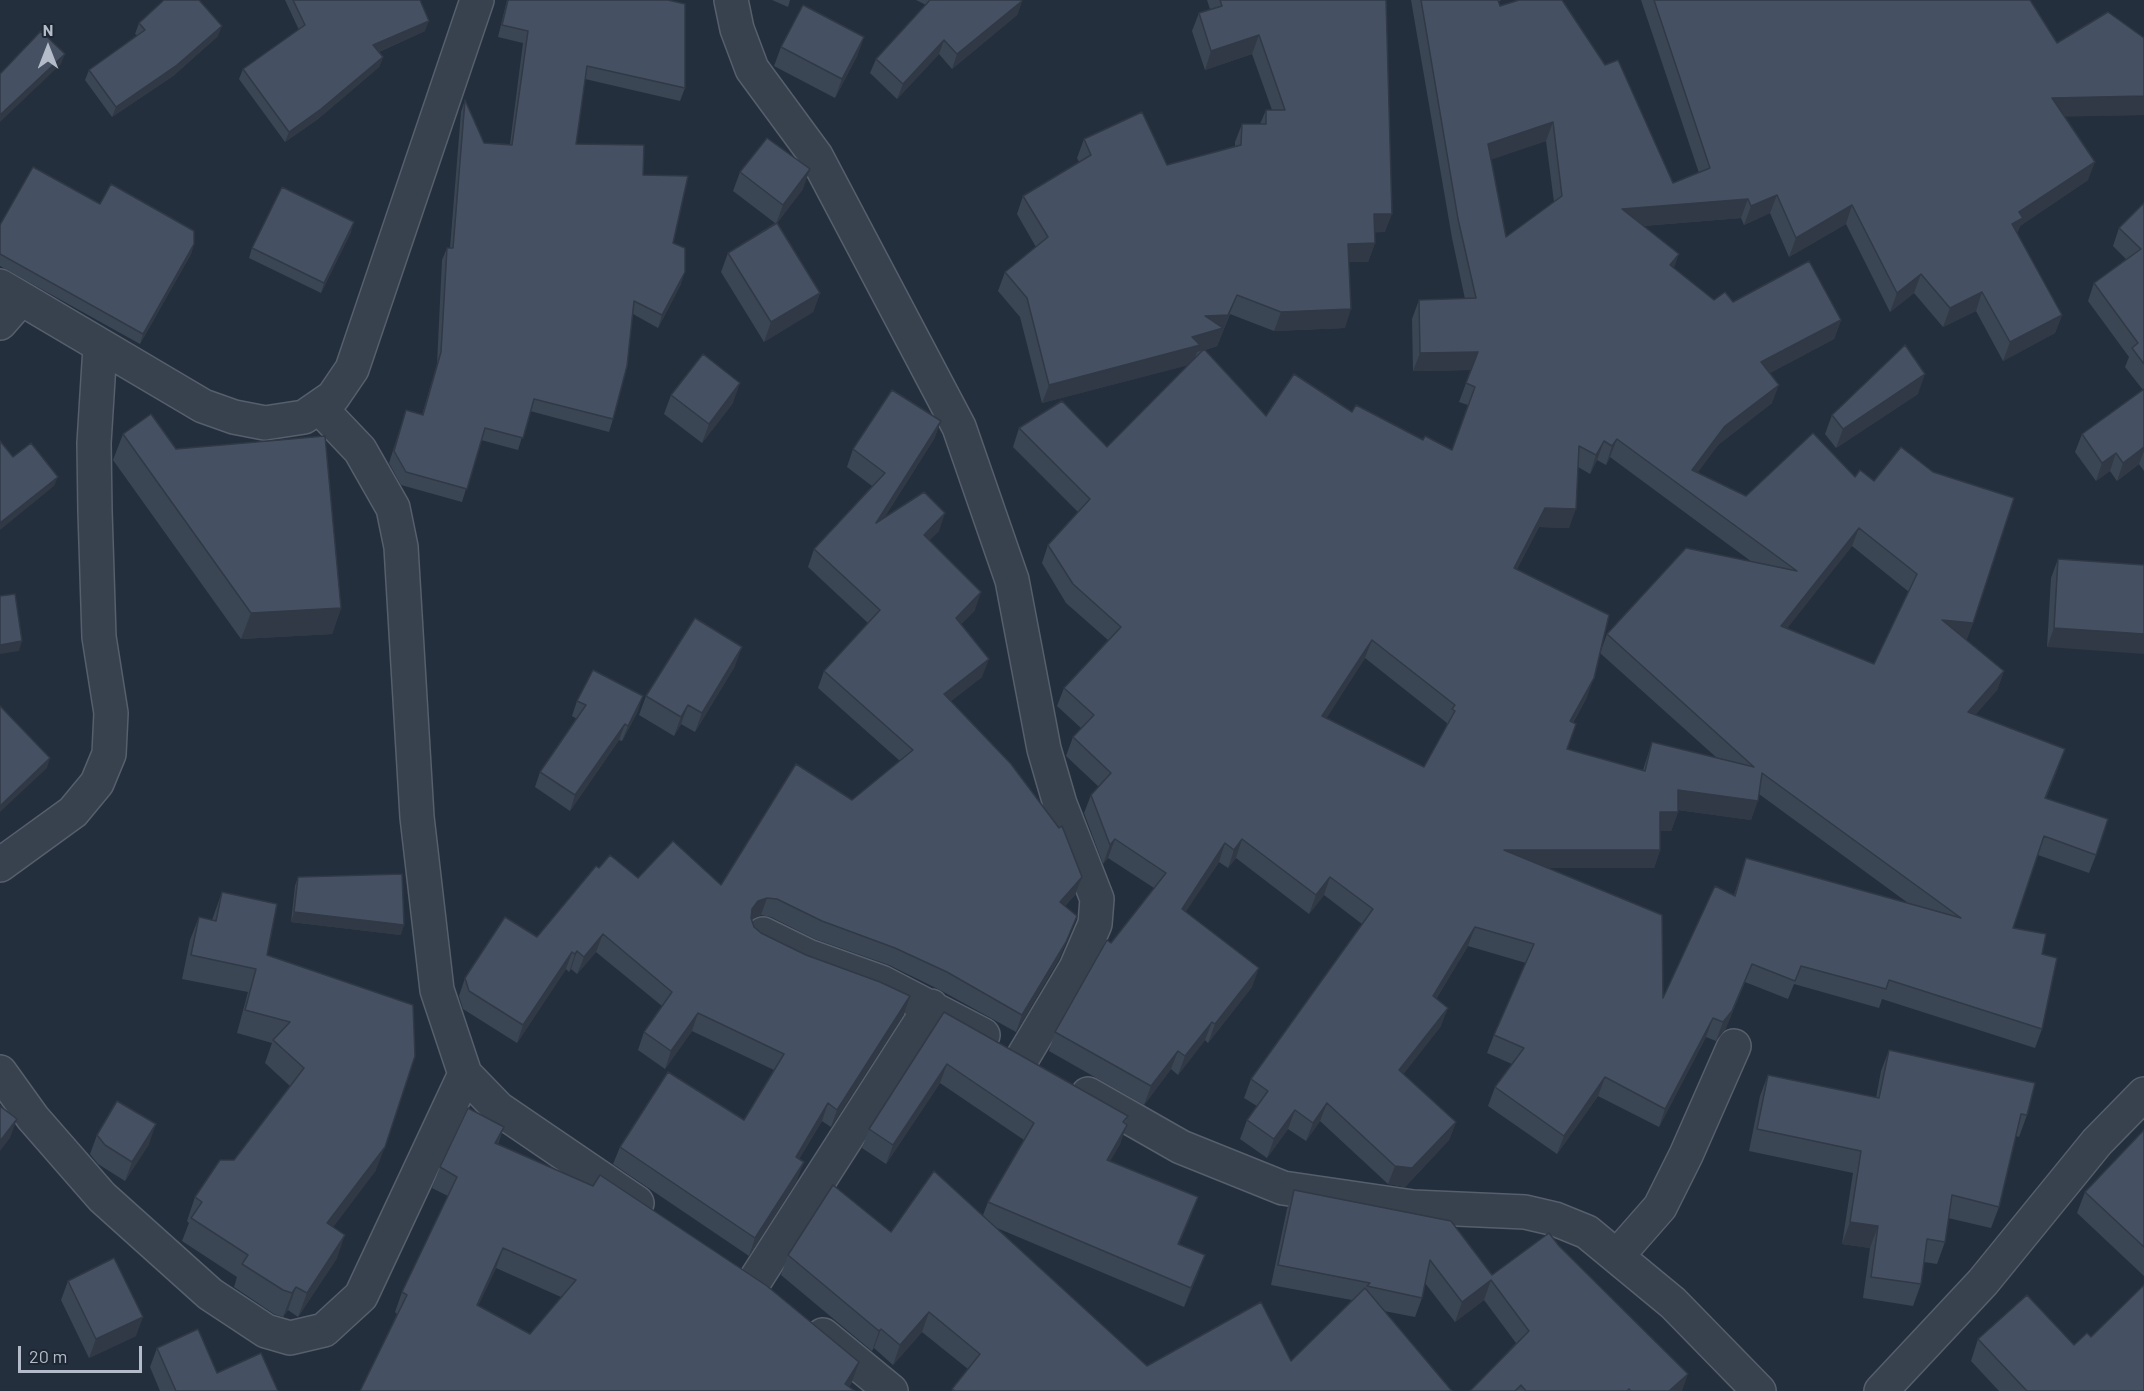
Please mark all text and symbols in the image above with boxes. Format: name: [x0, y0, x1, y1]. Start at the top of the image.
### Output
north arrow: [18, 18, 78, 78]
text: N: [43, 20, 53, 39]
scale bar: [21, 1334, 146, 1372]
text: 20 m: [29, 1345, 67, 1367]

